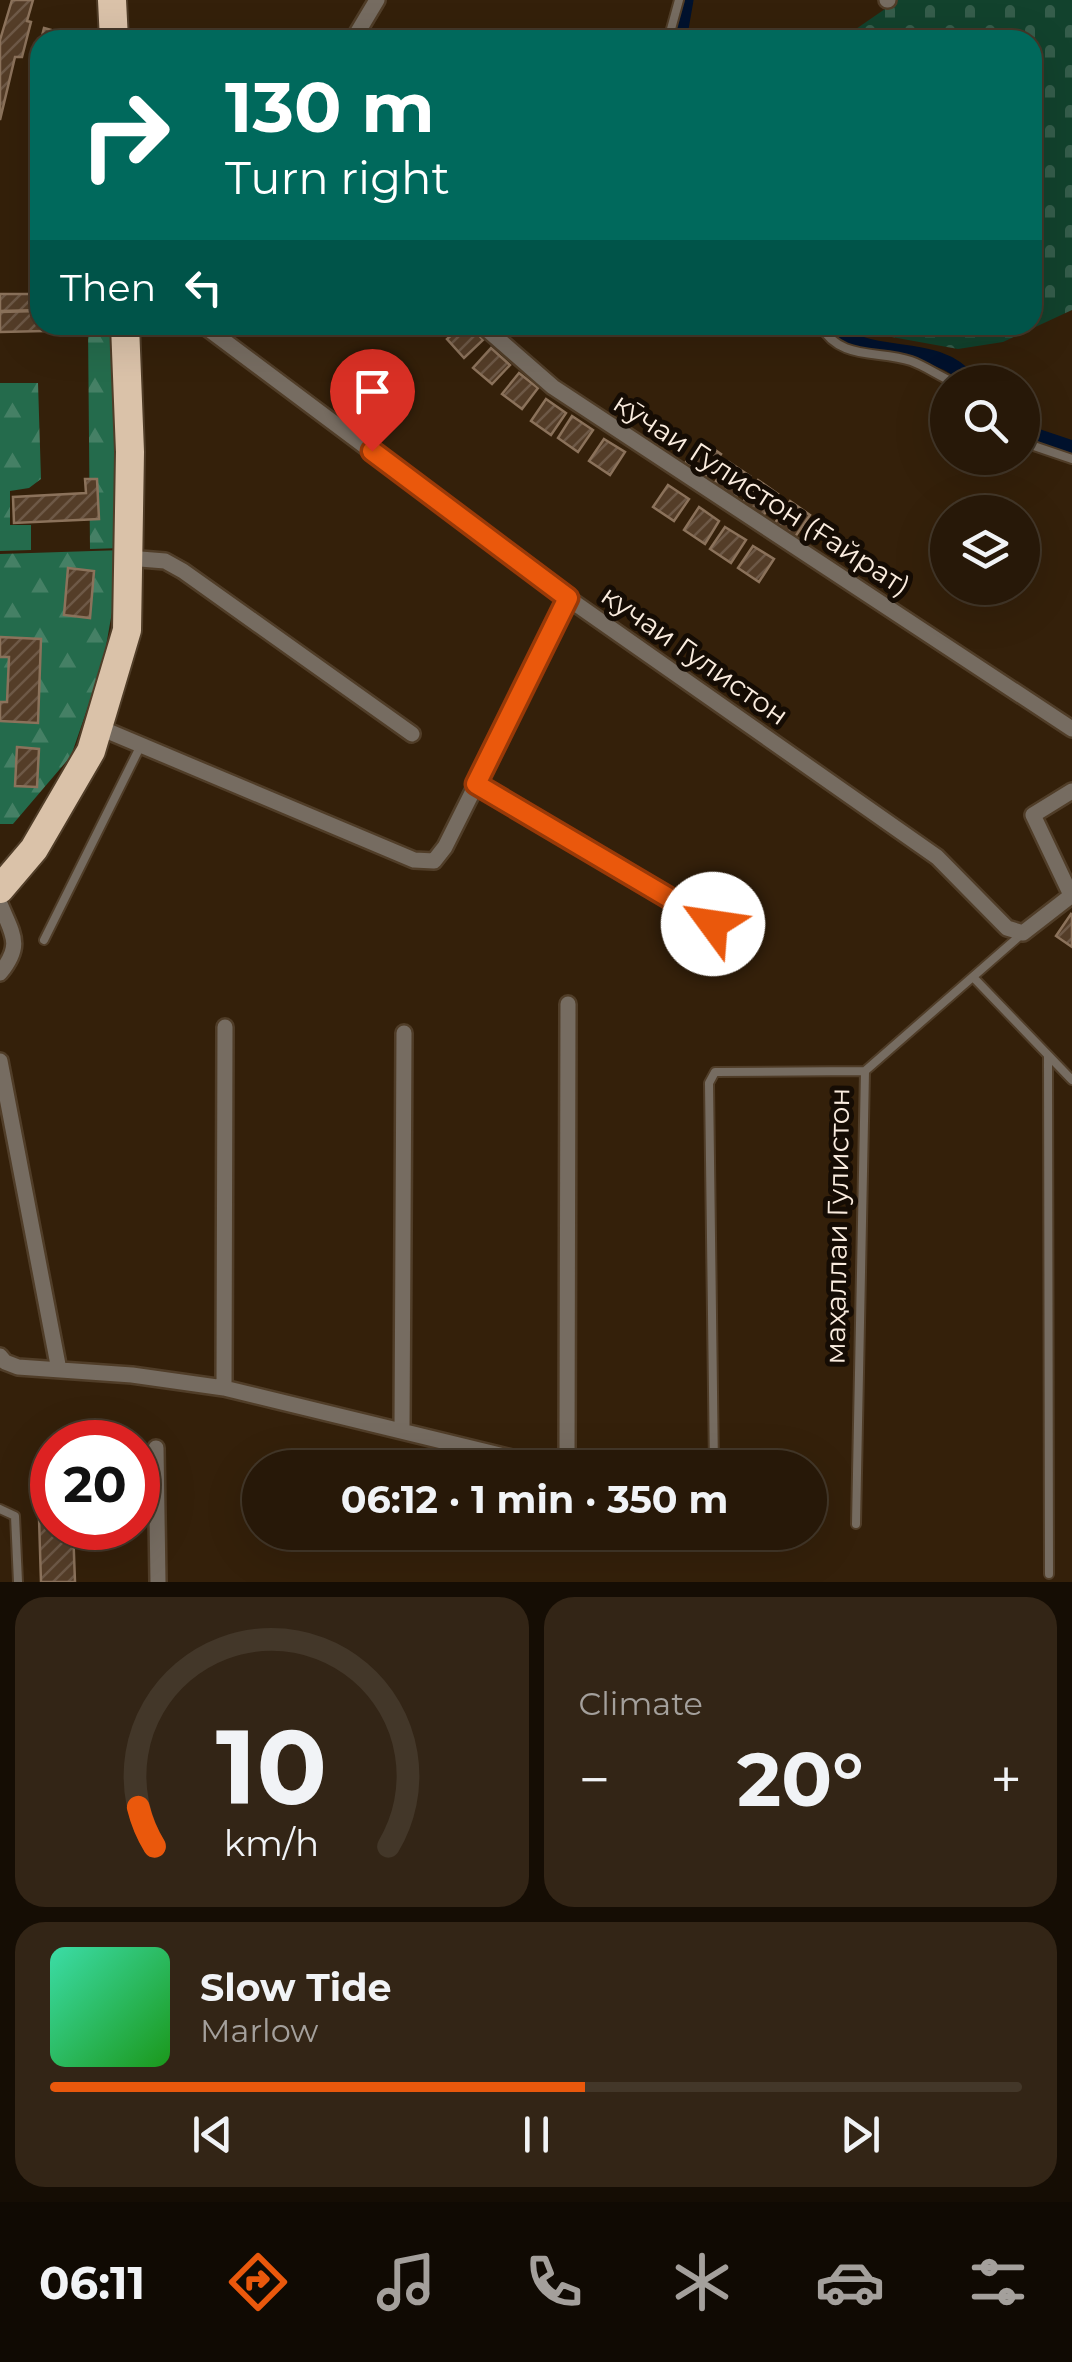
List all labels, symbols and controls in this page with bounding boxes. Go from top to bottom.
text: 130 m [225,64,435,150]
icon: right [60,70,190,200]
text: Turn right [225,150,450,205]
icon: left [176,260,231,315]
text: Then [60,264,156,311]
pin [330,349,415,452]
icon: arrive [345,364,400,419]
map controls [930,365,1040,605]
button: search [930,365,1040,475]
street label: кӯчаи Гулистон (Ғайрат) [607,385,917,603]
button: layers [930,495,1040,605]
street label: кучаи Гулистон [595,578,795,732]
position arrow [661,872,765,976]
street label: маҳаллаи Гулистон [818,1087,856,1365]
speed limit sign: 20 [30,1420,160,1550]
text: 06:12 · 1 min · 350 m [341,1476,728,1523]
text: Climate [579,1684,703,1723]
text: 10 [216,1703,327,1830]
text: 20° [737,1733,864,1825]
text: − [579,1746,610,1813]
text: + [990,1746,1022,1813]
text: km/h [224,1821,319,1865]
text: Slow Tide [200,1964,392,2011]
text: Marlow [200,2011,318,2050]
icon: previous [185,2107,240,2162]
icon: pause [509,2107,564,2162]
icon: next [833,2107,888,2162]
icon: directions [223,2247,293,2317]
icon: music [371,2247,441,2317]
icon: phone [519,2247,589,2317]
icon: climate [667,2247,737,2317]
icon: car [815,2247,885,2317]
icon: filters [963,2247,1033,2317]
text: 06:11 [39,2255,145,2310]

